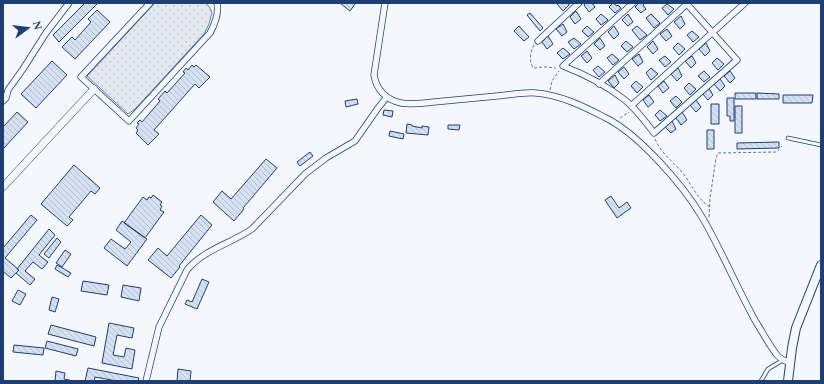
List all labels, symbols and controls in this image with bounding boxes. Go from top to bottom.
north arrow [8,8,48,48]
text: N [28,19,47,32]

